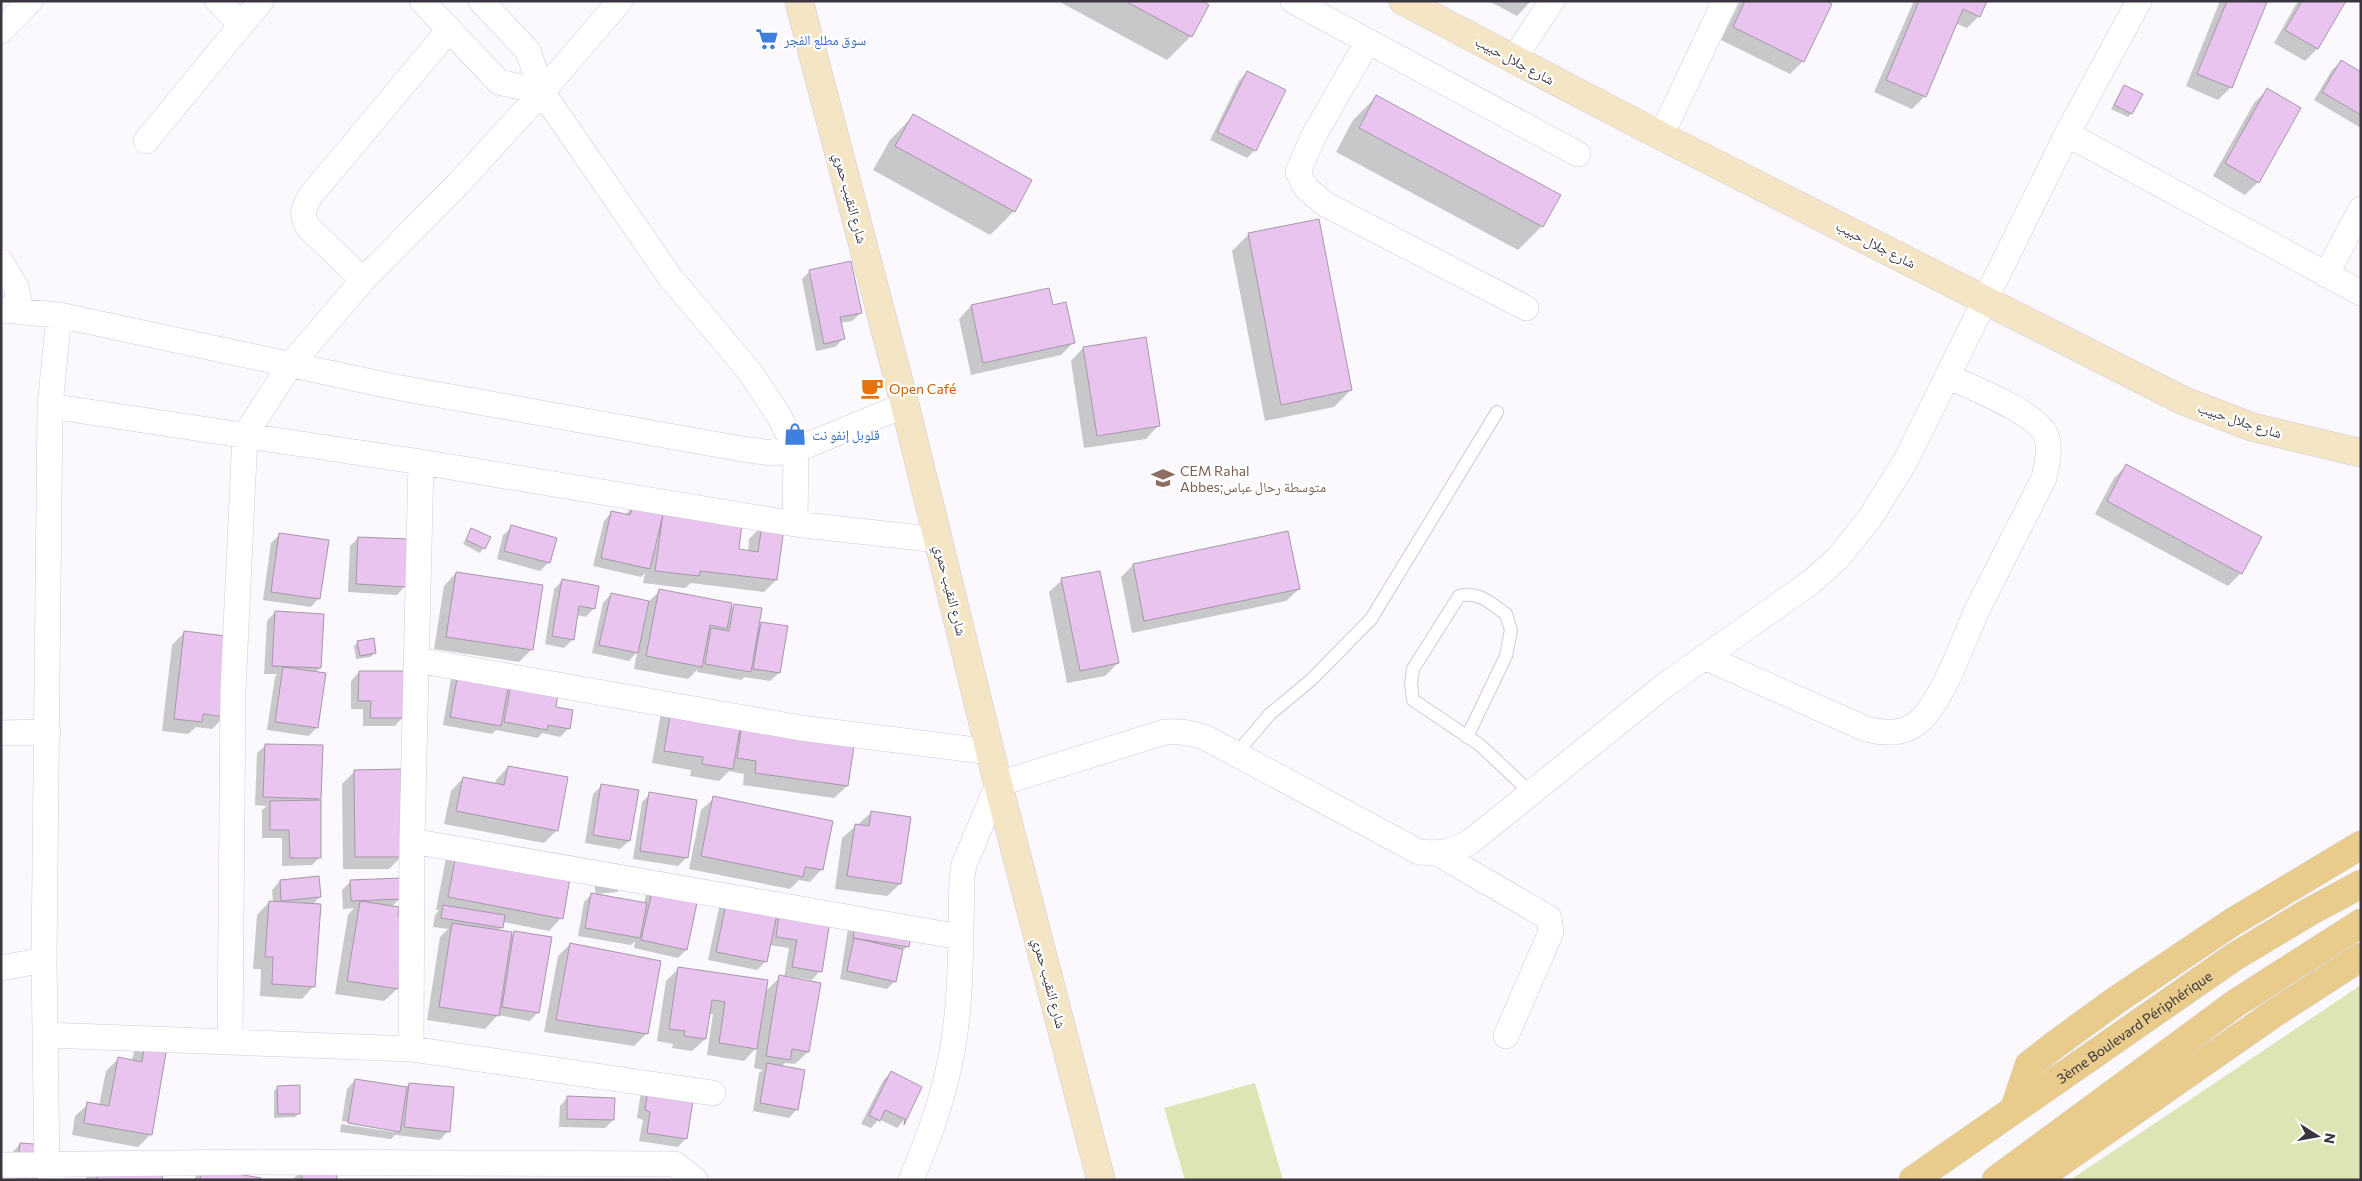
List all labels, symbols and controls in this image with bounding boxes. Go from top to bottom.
supermarket icon: سوق مطلع الفجر [754,26,780,52]
place label: سوق مطلع الفجر [783,31,866,50]
street label: شارع جلال حبيب [1472,32,1558,90]
street label: شارع النقيب حمري [827,151,871,246]
street label: شارع جلال حبيب [1832,217,1919,273]
cafe icon: Open Café [859,375,885,401]
place label: Open Café [889,380,956,397]
street label: شارع جلال حبيب [2195,398,2284,443]
shop icon: قلوبل إنفو نت [782,421,808,447]
place label: قلوبل إنفو نت [812,426,880,444]
place label: CEM Rahal Abbes;متوسطة رحال عباس [1180,462,1326,496]
school or university icon: CEM Rahal Abbes;متوسطة رحال عباس [1150,465,1176,491]
street label: شارع النقيب حمري [928,543,971,638]
street label: شارع النقيب حمري [1026,936,1070,1031]
street label: 3ème Boulevard Périphérique [2053,967,2215,1086]
north arrow [2292,1111,2342,1161]
text: N [2321,1132,2340,1145]

